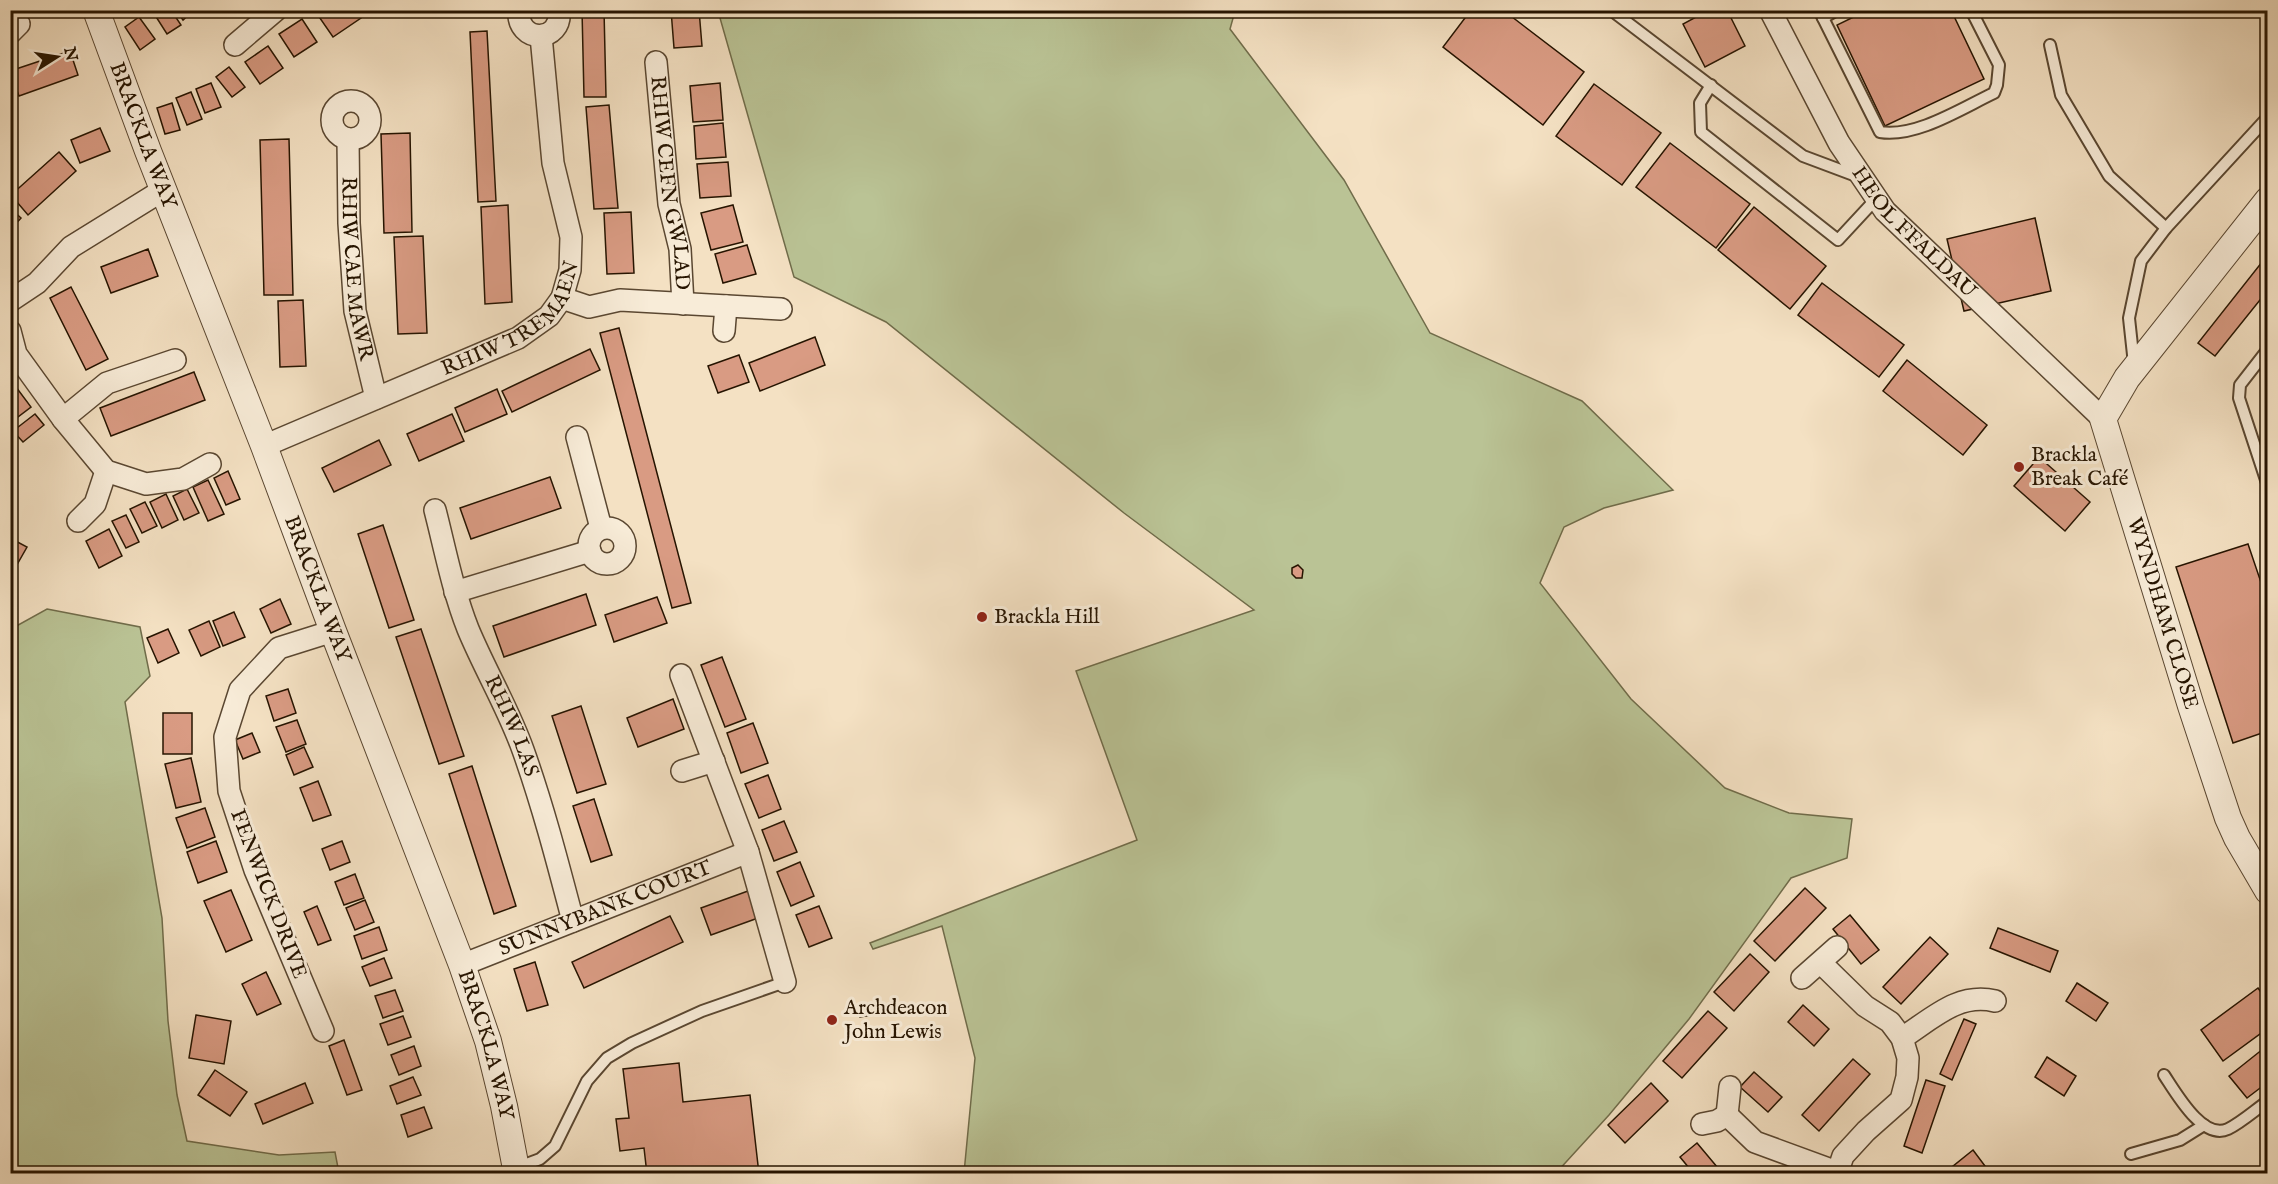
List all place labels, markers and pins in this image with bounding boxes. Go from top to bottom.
place label: Brackla Break Café [2031,442,2129,493]
marker: Brackla Break Café [2012,460,2026,474]
place label: Brackla Hill [994,604,1100,631]
marker: Brackla Hill [975,610,989,624]
place label: Archdeacon John Lewis [842,995,947,1046]
marker: Archdeacon John Lewis [825,1013,839,1027]

